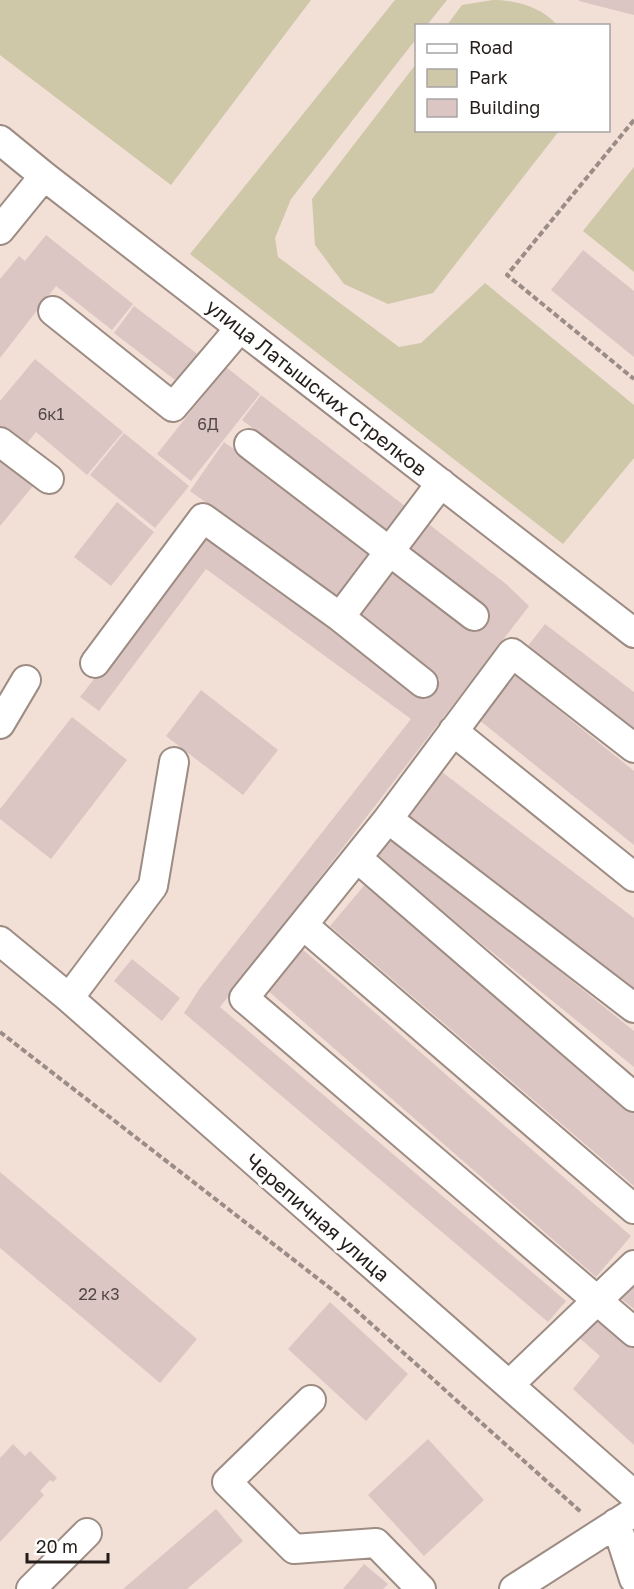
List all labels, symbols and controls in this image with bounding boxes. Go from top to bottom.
legend [415,24,610,132]
text: Road [469,36,513,58]
text: Park [469,66,508,88]
text: Building [469,96,540,118]
street label: улица Латышских Стрелков [202,293,432,481]
house number: 6к1 [38,404,65,424]
house number: 6Д [197,414,219,434]
street label: Черепичная улица [241,1148,395,1286]
house number: 22 к3 [78,1284,120,1304]
scale bar [27,1526,108,1564]
text: 20 m [36,1535,78,1557]

